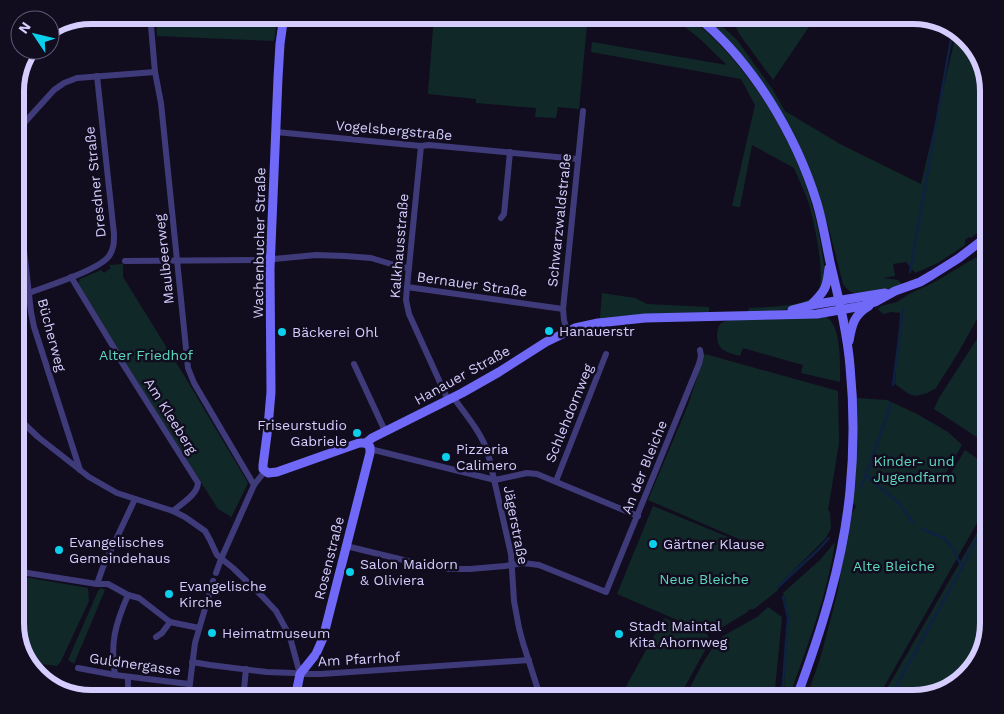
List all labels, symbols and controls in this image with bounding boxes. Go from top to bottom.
north arrow [10,10,60,60]
text: N [15,19,34,36]
street label: Vogelsbergstraße [335,117,453,143]
street label: Dresdner Straße [81,126,109,238]
street label: Schwarzwaldstraße [544,153,574,287]
street label: Wachenbucher Straße [250,167,268,319]
street label: Kalkhausstraße [386,193,412,299]
street label: Maulbeerweg [151,213,177,305]
street label: Bernauer Straße [416,268,528,300]
street label: Bücherweg [35,297,70,374]
place label: Hanauerstr [559,323,635,339]
place label: Bäckerei Ohl [292,324,379,340]
marker: Hanauerstr [543,325,555,337]
marker: Bäckerei Ohl [276,326,288,338]
street label: Hanauer Straße [412,342,512,408]
park label: Alter Friedhof [99,347,194,363]
street label: Schlehdornweg [542,361,596,465]
street label: Am Kleeberg [141,375,201,457]
place label: Friseurstudio Gabriele [257,417,347,449]
street label: An der Bleiche [618,418,670,516]
marker: Friseurstudio Gabriele [351,427,363,439]
place label: Pizzeria Calimero [456,441,517,473]
marker: Pizzeria Calimero [440,451,452,463]
park label: Kinder- und Jugendfarm [873,453,955,485]
street label: Jägerstraße [501,484,531,566]
street label: Rosenstraße [311,515,347,601]
place label: Evangelisches Gemeindehaus [69,534,171,566]
place label: Gärtner Klause [663,536,765,552]
marker: Gärtner Klause [647,538,659,550]
marker: Evangelisches Gemeindehaus [53,544,65,556]
place label: Salon Maidorn & Oliviera [360,556,458,588]
park label: Alte Bleiche [853,558,935,574]
marker: Salon Maidorn & Oliviera [344,566,356,578]
park label: Neue Bleiche [659,571,749,587]
place label: Evangelische Kirche [179,578,267,610]
marker: Evangelische Kirche [163,588,175,600]
place label: Stadt Maintal Kita Ahornweg [629,618,728,650]
place label: Heimatmuseum [222,625,330,641]
marker: Heimatmuseum [206,627,218,639]
marker: Stadt Maintal Kita Ahornweg [613,628,625,640]
street label: Am Pfarrhof [317,649,401,669]
street label: Guldnergasse [88,650,182,678]

